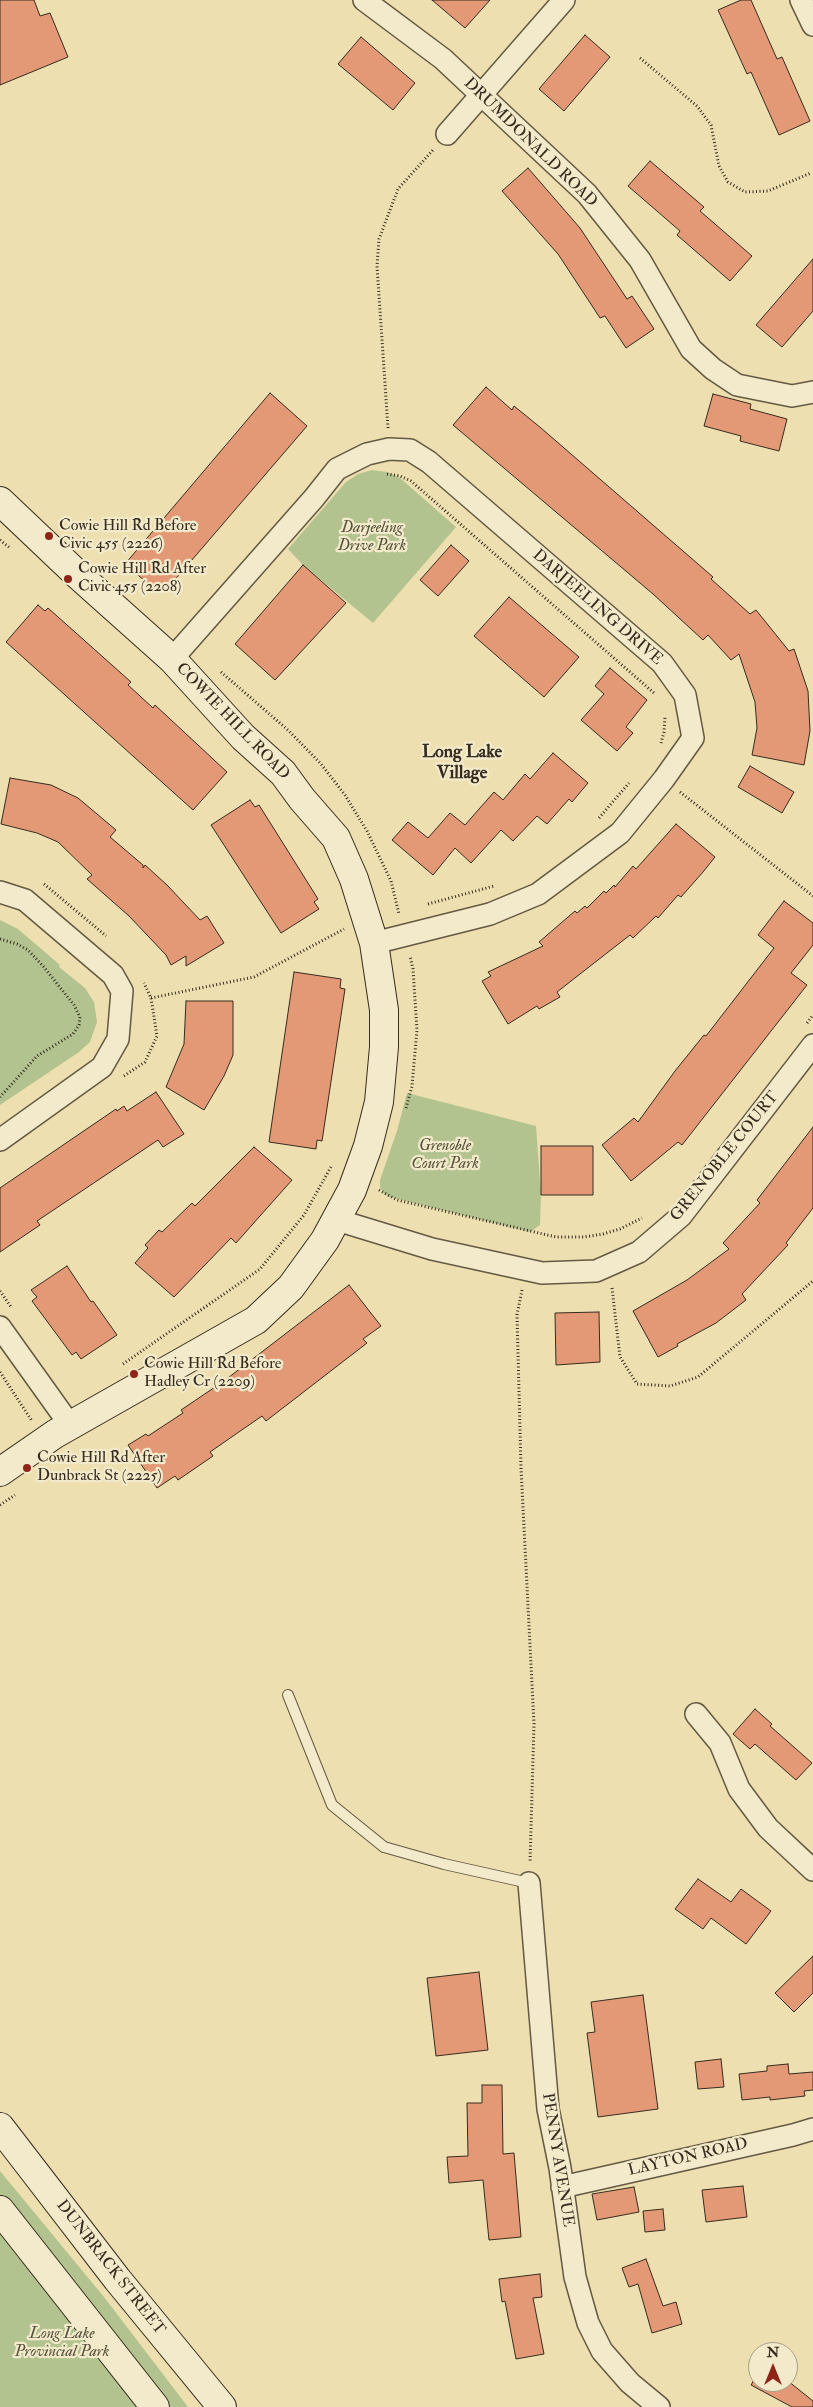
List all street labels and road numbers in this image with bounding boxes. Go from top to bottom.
street label: DRUMDONALD ROAD [459,74,601,212]
street label: DARJEELING DRIVE [528,546,666,670]
street label: COWIE HILL ROAD [171,660,293,784]
street label: GRENOBLE COURT [667,1088,783,1226]
street label: PENNY AVENUE [537,2092,577,2228]
street label: LAYTON ROAD [626,2135,750,2181]
street label: DUNBRACK STREET [51,2197,169,2339]

